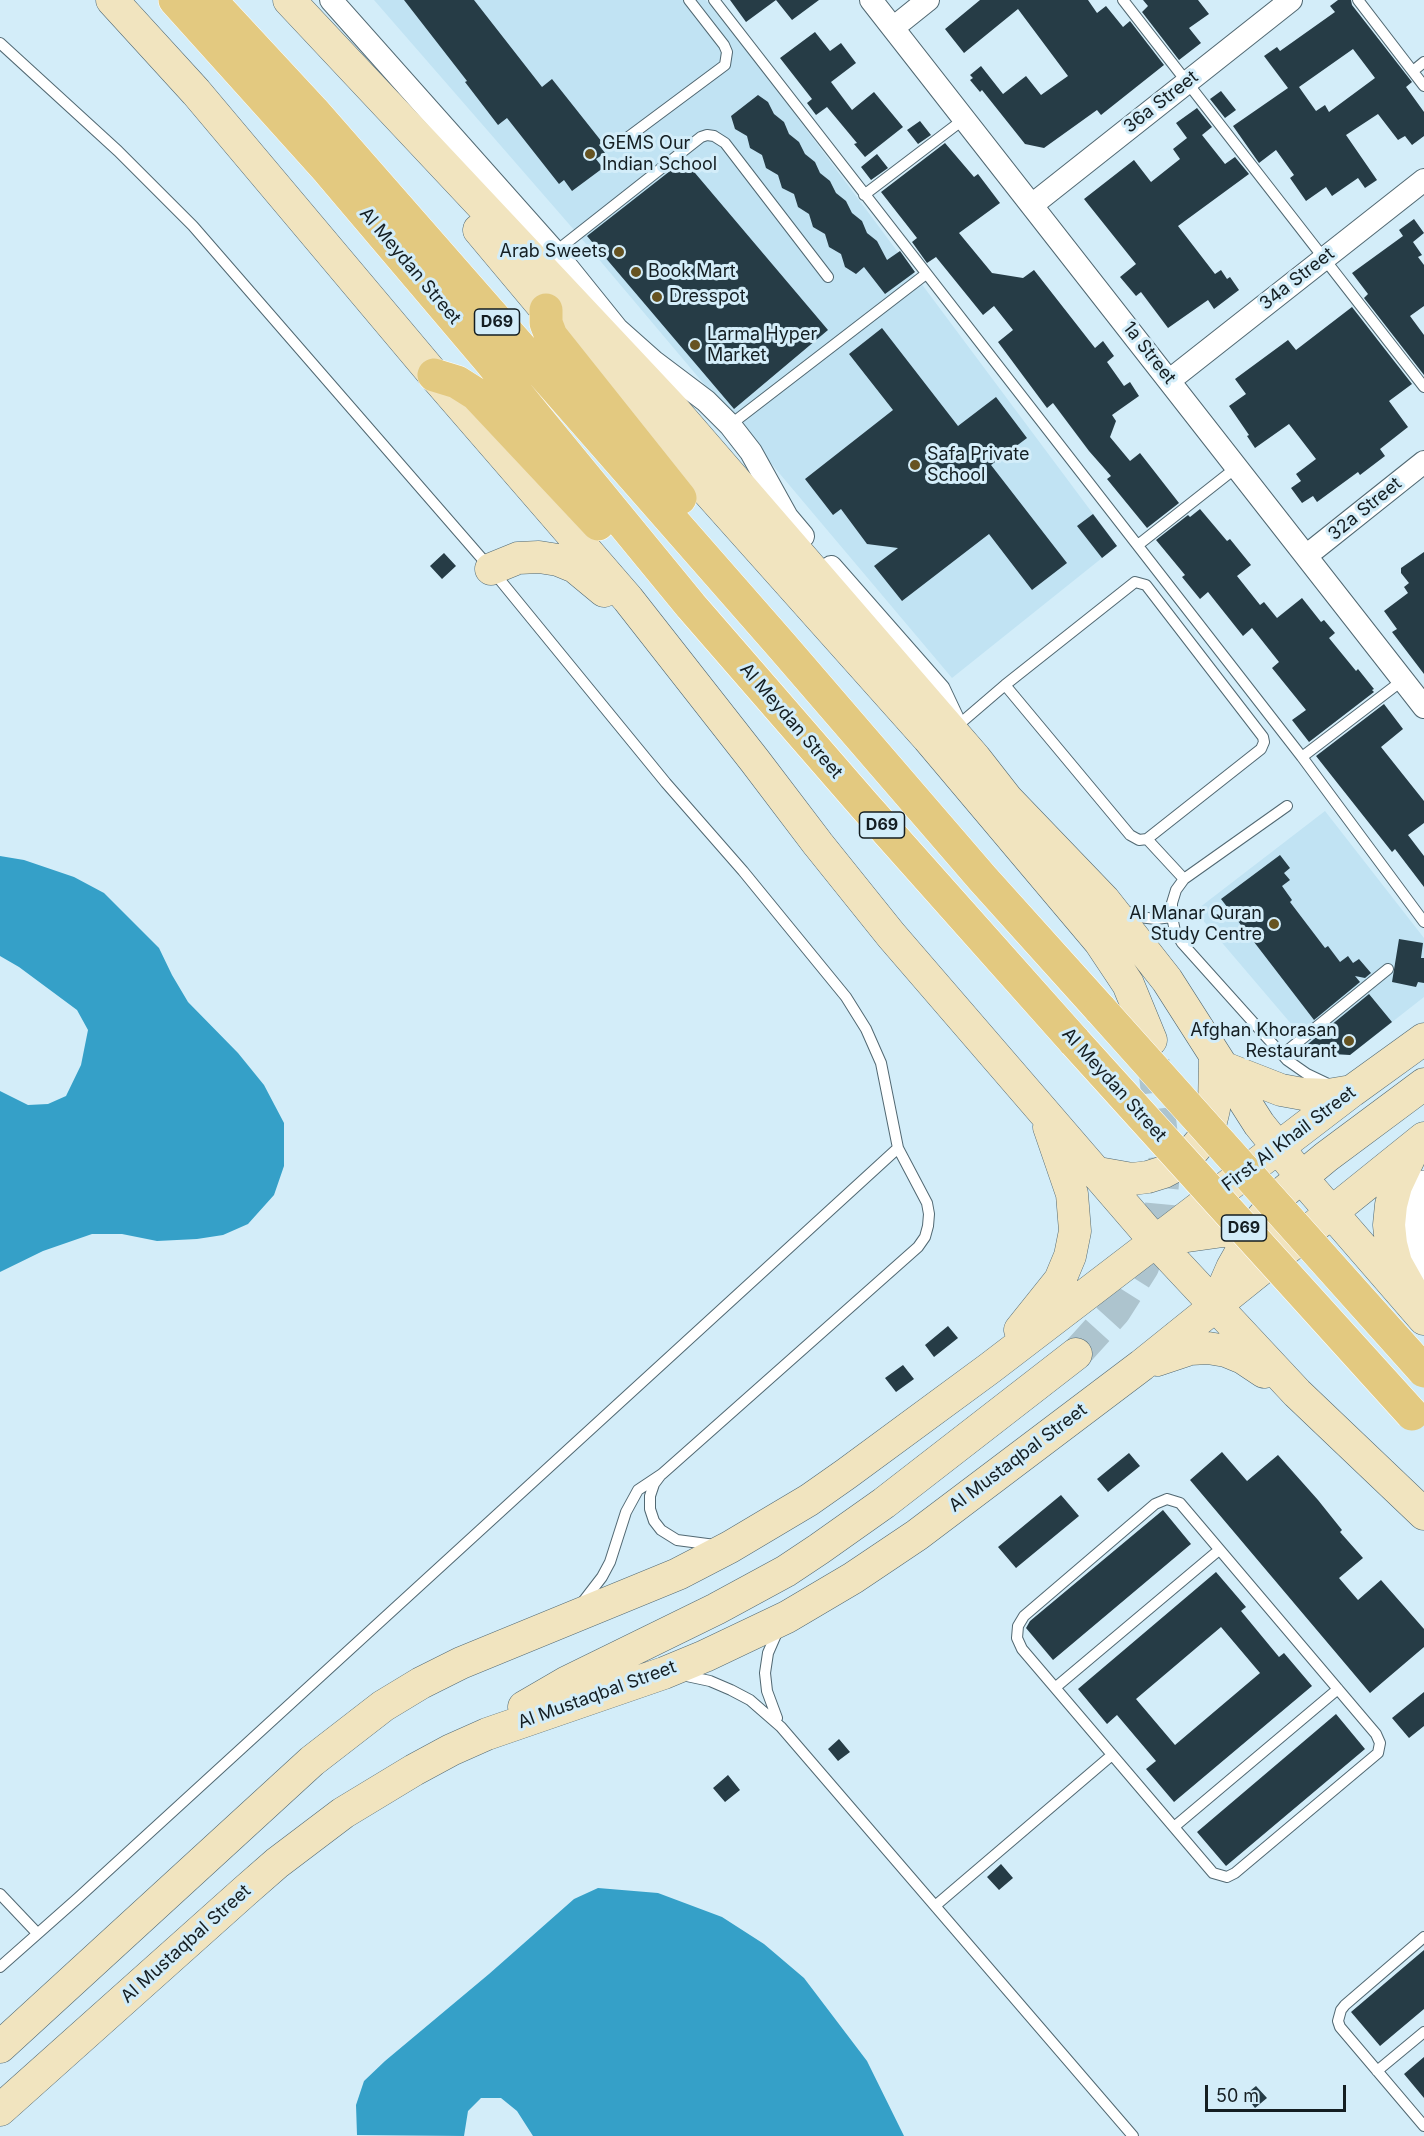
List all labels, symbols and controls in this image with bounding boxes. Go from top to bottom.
street label: 36a Street [1120,66,1202,138]
place label: GEMS Our Indian School [602,133,717,176]
marker: GEMS Our Indian School [583,147,597,161]
street label: Al Meydan Street [355,203,465,329]
place label: Arab Sweets [499,241,607,263]
street label: 34a Street [1255,243,1339,315]
marker: Arab Sweets [612,245,626,259]
place label: Book Mart [648,261,736,283]
marker: Book Mart [629,265,643,279]
place label: Dresspot [669,286,746,308]
marker: Dresspot [650,290,664,304]
road number: D69 [474,309,520,335]
street label: 1a Street [1118,317,1180,389]
place label: Larma Hyper Market [707,324,817,366]
marker: Larma Hyper Market [688,338,702,352]
place label: Safa Private School [927,444,1029,486]
marker: Safa Private School [908,458,922,472]
street label: 32a Street [1324,473,1406,545]
street label: Al Meydan Street [735,659,847,783]
road number: D69 [860,812,904,838]
place label: Al Manar Quran Study Centre [1129,903,1262,946]
marker: Al Manar Quran Study Centre [1267,917,1281,931]
place label: Afghan Khorasan Restaurant [1190,1020,1337,1062]
street label: Al Meydan Street [1057,1024,1171,1146]
marker: Afghan Khorasan Restaurant [1342,1034,1356,1048]
street label: First Al Khail Street [1218,1082,1360,1196]
road number: D69 [1222,1215,1266,1241]
street label: Al Mustaqbal Street [945,1399,1091,1517]
street label: Al Mustaqbal Street [515,1656,679,1734]
street label: Al Mustaqbal Street [117,1880,255,2008]
scale bar [1208,2073,1349,2111]
text: 50 m [1216,2085,1259,2106]

